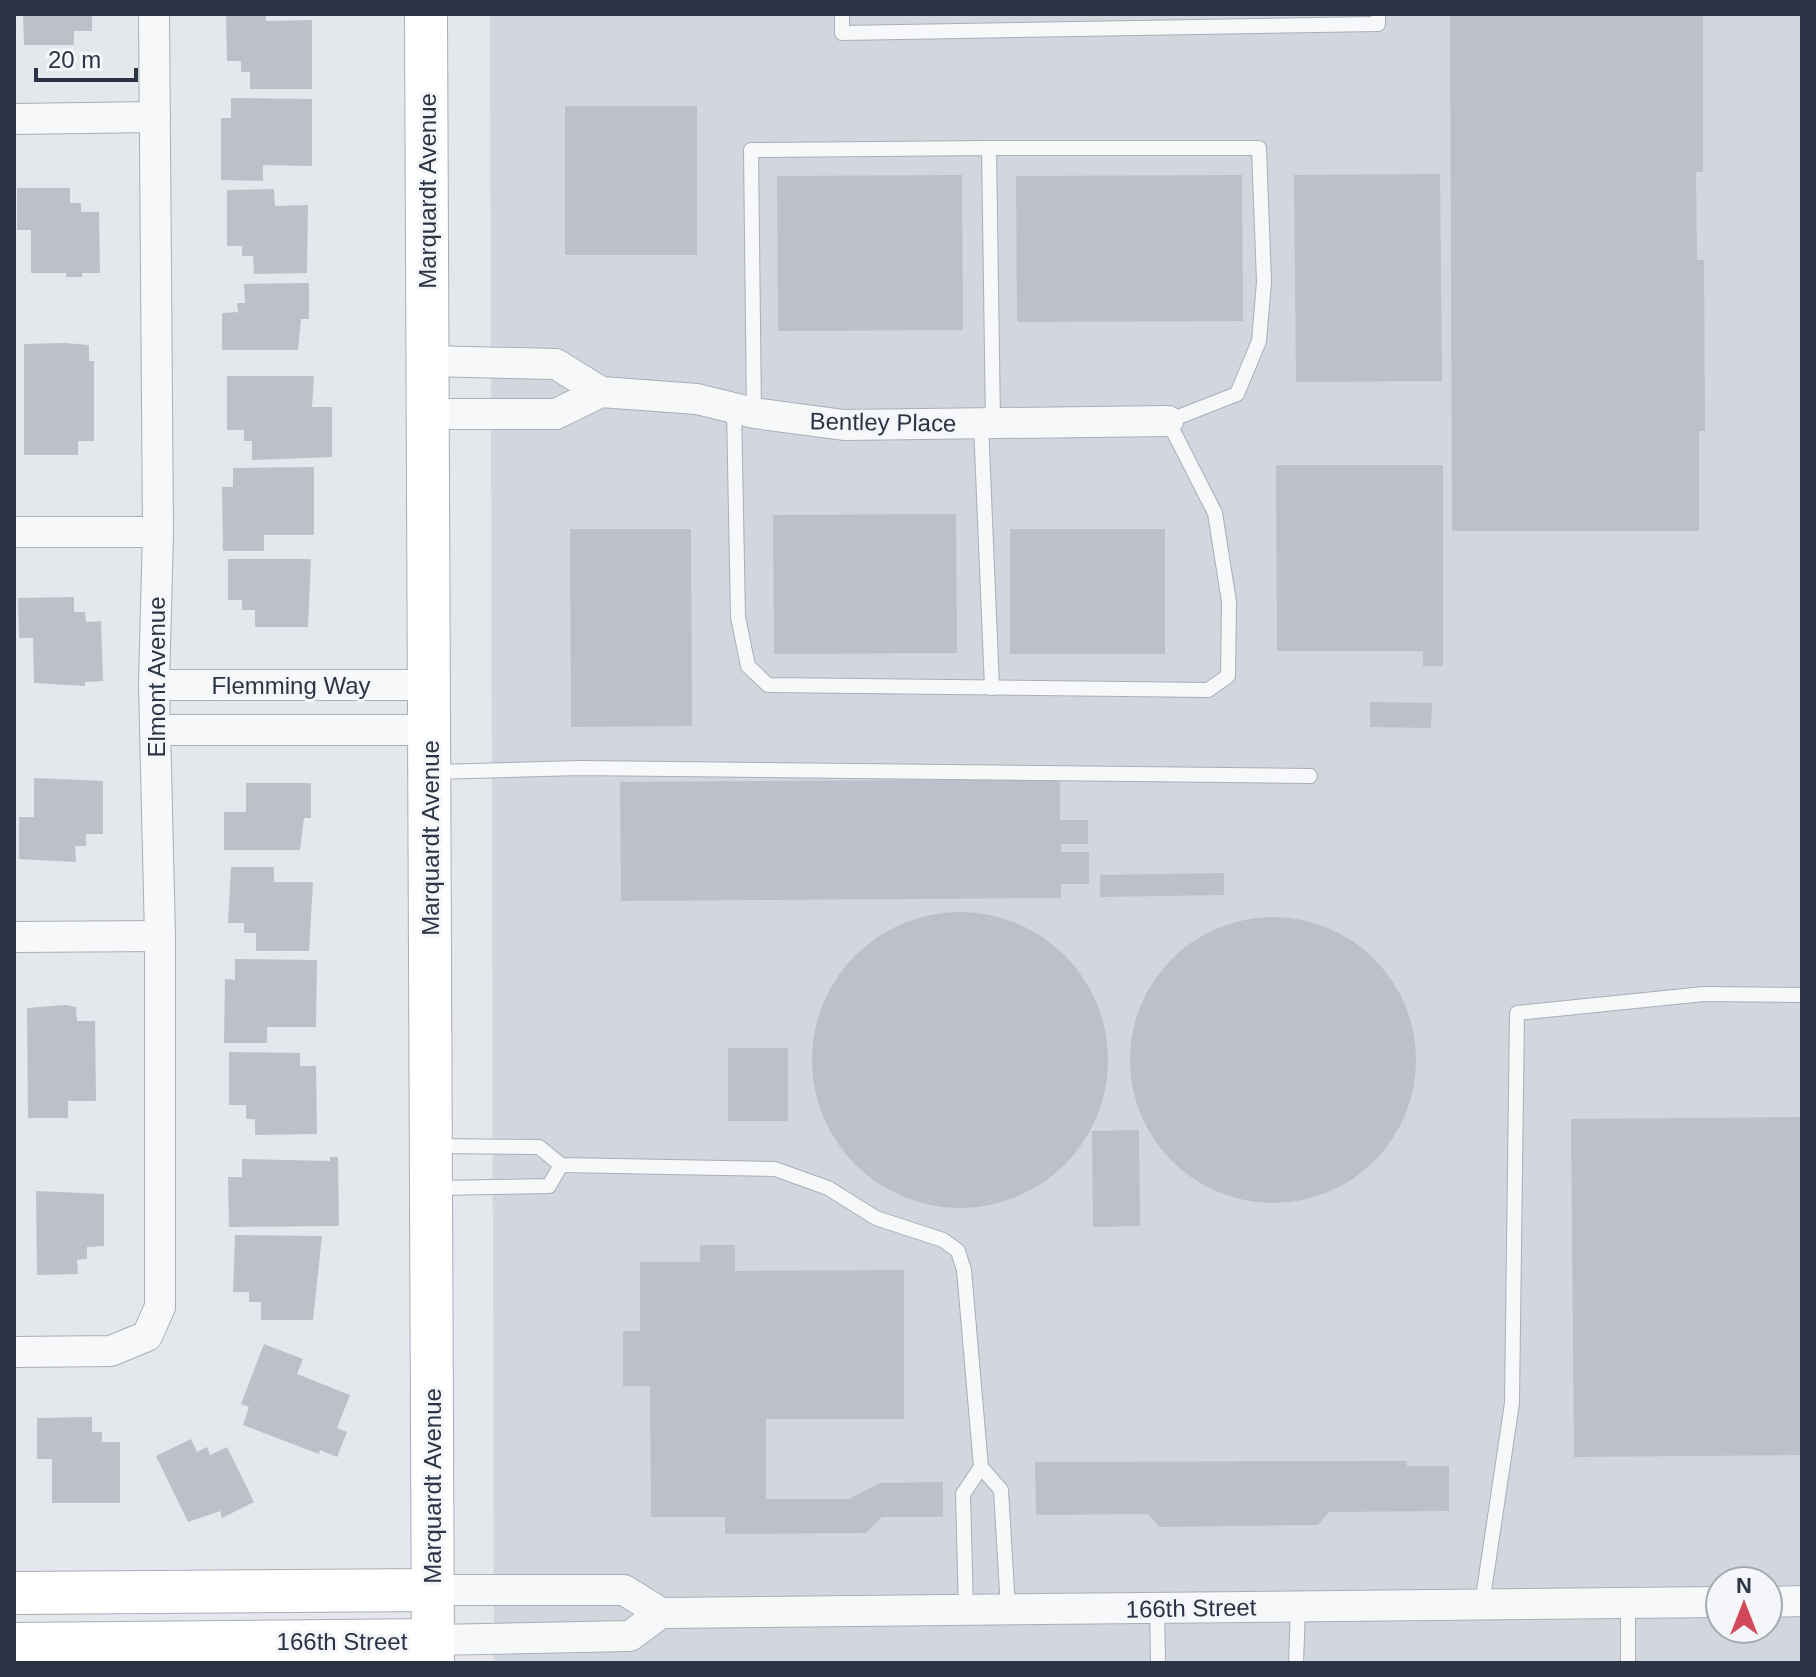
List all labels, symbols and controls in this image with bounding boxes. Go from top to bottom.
scale bar [36,32,136,82]
text: 20 m [48,46,101,73]
street label: Marquardt Avenue [414,93,441,289]
street label: Bentley Place [809,407,957,437]
street label: Elmont Avenue [143,596,170,758]
street label: Flemming Way [211,672,371,699]
street label: Marquardt Avenue [417,740,444,936]
street label: Marquardt Avenue [419,1388,446,1584]
north arrow [1704,1565,1784,1645]
text: N [1736,1573,1752,1598]
street label: 166th Street [1125,1593,1257,1623]
street label: 166th Street [277,1628,408,1655]

